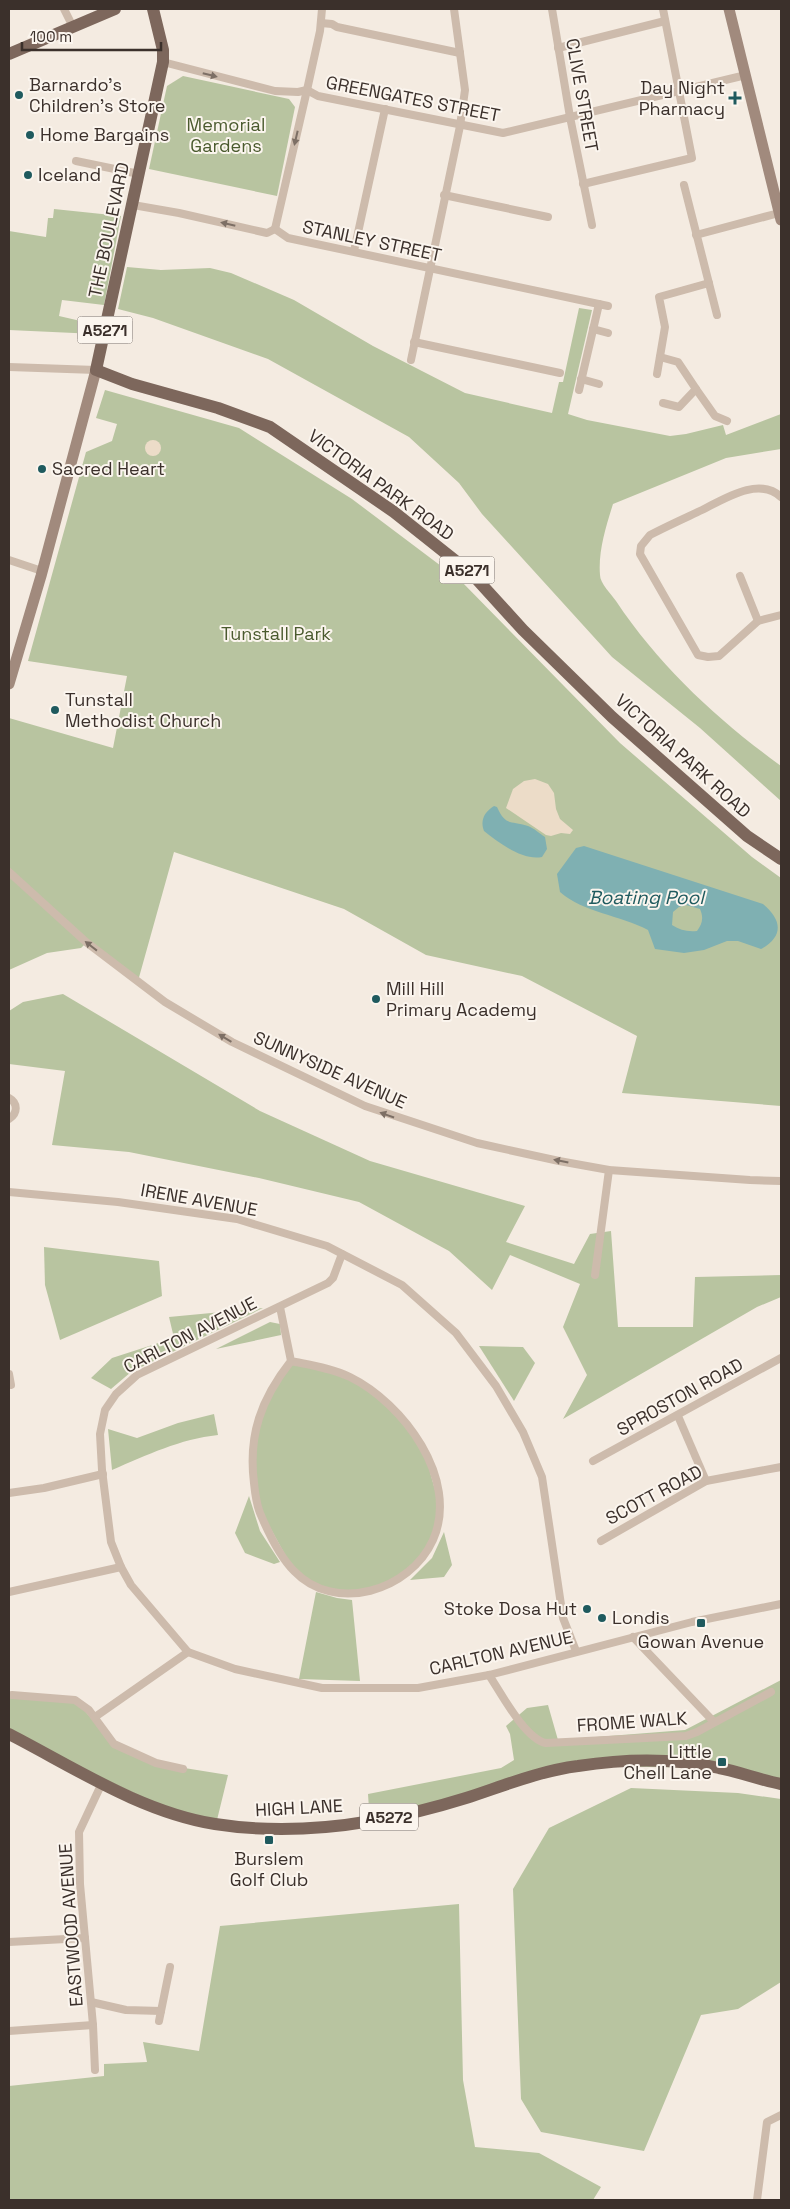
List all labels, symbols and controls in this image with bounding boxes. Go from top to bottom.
scale bar [22,20,161,52]
text: 100 m [30,27,72,46]
street label: CLIVE STREET [561,36,604,154]
street label: GREENGATES STREET [324,70,503,127]
one-way arrow [202,71,217,79]
place label: Barnardo's Children's Store [29,73,165,117]
place label: Day Night Pharmacy [639,76,725,120]
marker: Barnardo's Children's Store [13,89,25,101]
marker: Day Night Pharmacy [729,92,741,104]
park label: Memorial Gardens [187,113,265,157]
place label: Home Bargains [40,123,169,146]
marker: Home Bargains [24,129,36,141]
one-way arrow [292,130,300,146]
street label: THE BOULEVARD [83,160,134,300]
place label: Iceland [38,163,101,186]
marker: Iceland [22,169,34,181]
street label: STANLEY STREET [300,215,444,267]
one-way arrow [220,220,235,228]
road number: A5271 [78,316,132,344]
street label: VICTORIA PARK ROAD [304,424,459,545]
place label: Sacred Heart [52,457,165,480]
marker: Sacred Heart [36,463,48,475]
road number: A5271 [440,556,494,584]
park label: Tunstall Park [221,622,331,645]
place label: Tunstall Methodist Church [65,688,221,732]
street label: VICTORIA PARK ROAD [611,689,756,823]
marker: Tunstall Methodist Church [49,704,61,716]
water label: Boating Pool [588,885,706,910]
one-way arrow [85,940,98,951]
place label: Mill Hill Primary Academy [386,977,537,1021]
marker: Mill Hill Primary Academy [370,993,382,1005]
street label: SUNNYSIDE AVENUE [250,1025,410,1114]
one-way arrow [218,1033,231,1042]
one-way arrow [380,1110,395,1118]
one-way arrow [552,1157,568,1165]
street label: IRENE AVENUE [139,1178,259,1221]
street label: CARLTON AVENUE [119,1291,260,1378]
street label: SPROSTON ROAD [613,1352,747,1441]
street label: SCOTT ROAD [602,1460,706,1530]
place label: Stoke Dosa Hut [444,1597,577,1620]
marker: Stoke Dosa Hut [581,1603,593,1615]
place label: Londis [612,1606,669,1629]
marker: Londis [596,1612,608,1624]
marker: Gowan Avenue [695,1617,707,1629]
street label: CARLTON AVENUE [427,1625,575,1680]
place label: Gowan Avenue [638,1630,764,1653]
street label: FROME WALK [576,1706,688,1737]
place label: Little Chell Lane [623,1740,712,1784]
marker: Little Chell Lane [716,1756,728,1768]
street label: HIGH LANE [255,1794,343,1821]
road number: A5272 [360,1804,418,1830]
marker: Burslem Golf Club [263,1834,275,1846]
street label: EASTWOOD AVENUE [53,1843,88,2008]
place label: Burslem Golf Club [230,1847,308,1891]

